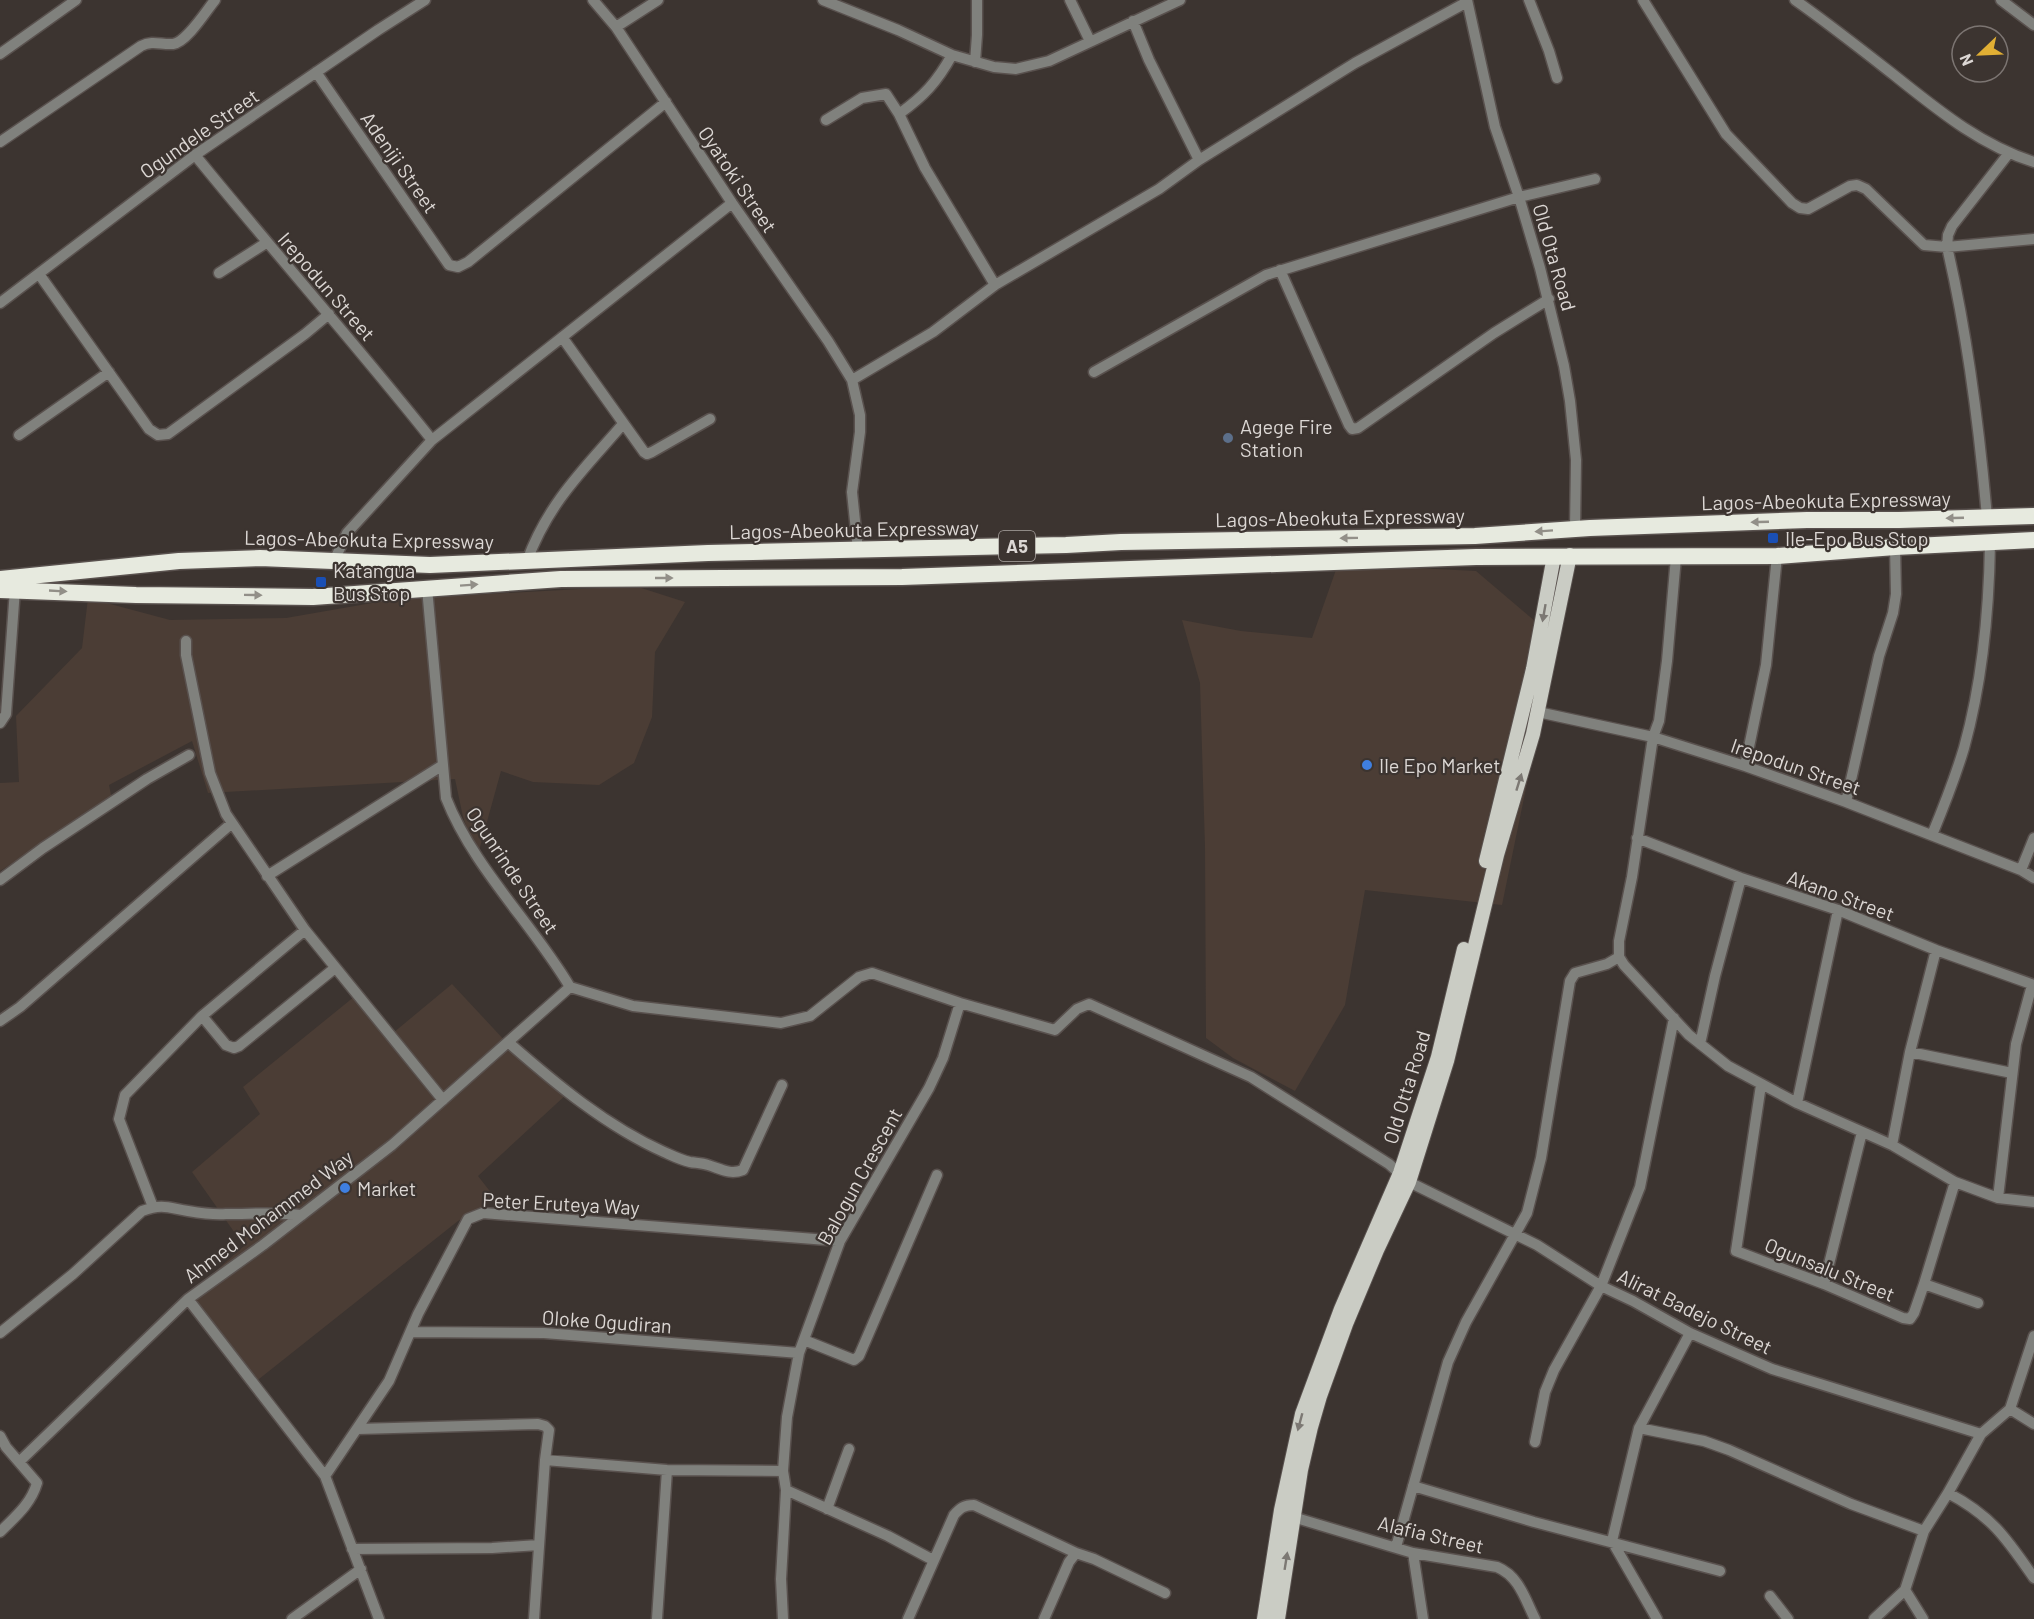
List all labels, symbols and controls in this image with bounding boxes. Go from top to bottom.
north arrow [1950,24,2010,84]
text: N [1955,51,1977,69]
street label: Ogundele Street [135,83,263,183]
street label: Adeniji Street [356,107,444,217]
street label: Oyatoki Street [694,121,782,237]
street label: Old Ota Road [1528,201,1582,313]
street label: Irepodun Street [273,227,381,345]
place label: Agege Fire Station [1240,414,1333,461]
marker: Agege Fire Station [1221,431,1235,445]
street label: Lagos-Abeokuta Expressway [1701,486,1951,514]
street label: Lagos-Abeokuta Expressway [1215,503,1465,531]
one-way arrow [1945,514,1964,523]
street label: Lagos-Abeokuta Expressway [729,515,979,543]
one-way arrow [1750,517,1769,526]
street label: Lagos-Abeokuta Expressway [244,525,494,553]
place label: Ile-Epo Bus Stop [1785,526,1928,550]
one-way arrow [1534,527,1553,536]
road number: A5 [999,531,1035,561]
marker: Ile-Epo Bus Stop [1766,531,1780,545]
one-way arrow [1339,533,1358,542]
place label: Katangua Bus Stop [333,558,415,605]
one-way arrow [654,573,673,583]
marker: Katangua Bus Stop [314,575,328,589]
one-way arrow [459,580,478,590]
one-way arrow [49,587,68,596]
one-way arrow [244,590,263,600]
one-way arrow [1539,604,1548,623]
street label: Irepodun Street [1728,733,1864,799]
place label: Ile Epo Market [1379,753,1501,777]
marker: Ile Epo Market [1360,758,1374,772]
one-way arrow [1515,773,1524,791]
street label: Ogunrinde Street [462,802,564,938]
street label: Akano Street [1784,865,1898,925]
street label: Old Otta Road [1377,1027,1435,1147]
street label: Balogun Crescent [811,1103,907,1249]
street label: Ahmed Mohammed Way [179,1145,357,1287]
place label: Market [357,1176,416,1200]
marker: Market [338,1181,352,1195]
street label: Peter Eruteya Way [482,1187,640,1219]
street label: Ogunsalu Street [1761,1232,1899,1306]
street label: Alirat Badejo Street [1614,1263,1776,1359]
street label: Oloke Ogudiran [541,1304,673,1338]
one-way arrow [1294,1413,1304,1431]
street label: Alafia Street [1376,1510,1486,1558]
one-way arrow [1282,1551,1291,1570]

